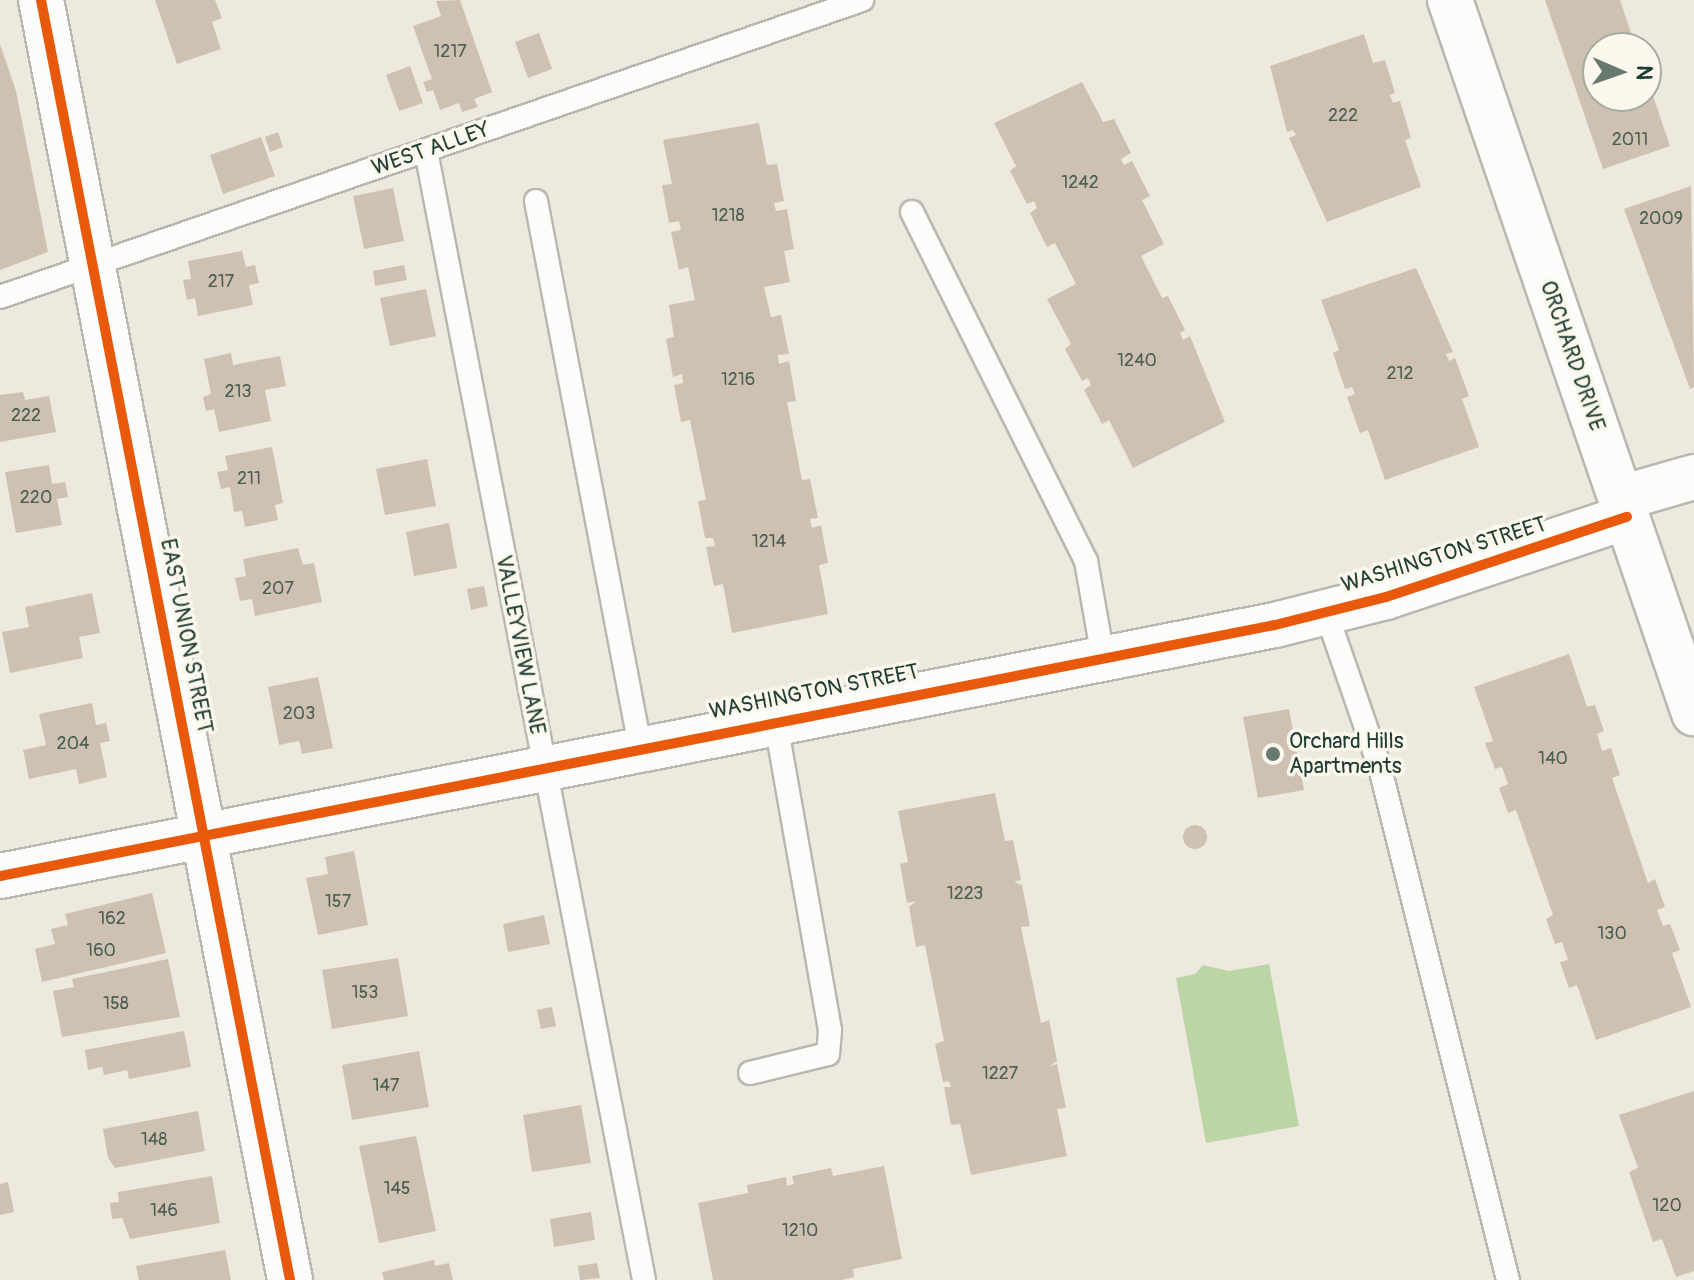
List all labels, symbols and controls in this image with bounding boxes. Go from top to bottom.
north arrow [1582,32,1662,112]
house number: 1217 [433,41,467,63]
text: N [1630,65,1658,81]
house number: 222 [1328,105,1358,127]
street label: WEST ALLEY [368,116,494,182]
house number: 2011 [1612,129,1648,151]
house number: 1242 [1061,172,1099,194]
house number: 1218 [711,205,745,227]
house number: 2009 [1639,208,1683,230]
house number: 217 [208,271,234,293]
street label: ORCHARD DRIVE [1534,277,1610,435]
house number: 1240 [1117,350,1157,372]
house number: 212 [1386,363,1414,385]
house number: 1216 [721,369,755,391]
house number: 213 [224,381,252,403]
house number: 222 [11,405,41,427]
house number: 211 [237,468,261,490]
house number: 220 [20,487,52,509]
street label: WASHINGTON STREET [1338,511,1550,599]
house number: 1214 [752,531,786,553]
street label: EAST UNION STREET [154,536,218,736]
street label: VALLEYVIEW LANE [490,553,550,737]
house number: 207 [262,578,294,600]
street label: WASHINGTON STREET [707,659,921,725]
house number: 203 [283,703,315,725]
place label: Orchard Hills Apartments [1289,728,1404,780]
house number: 204 [57,733,89,755]
marker: Orchard Hills Apartments [1264,745,1282,763]
house number: 140 [1538,748,1568,770]
house number: 1223 [947,883,983,905]
house number: 157 [325,891,351,913]
house number: 162 [98,908,126,930]
house number: 130 [1597,923,1627,945]
house number: 160 [86,940,116,962]
house number: 153 [352,982,378,1004]
house number: 158 [103,993,129,1015]
house number: 1227 [982,1063,1018,1085]
house number: 147 [373,1075,399,1097]
house number: 148 [141,1129,167,1151]
house number: 145 [383,1178,411,1200]
house number: 120 [1652,1195,1682,1217]
house number: 146 [150,1200,178,1222]
house number: 1210 [782,1220,818,1242]

